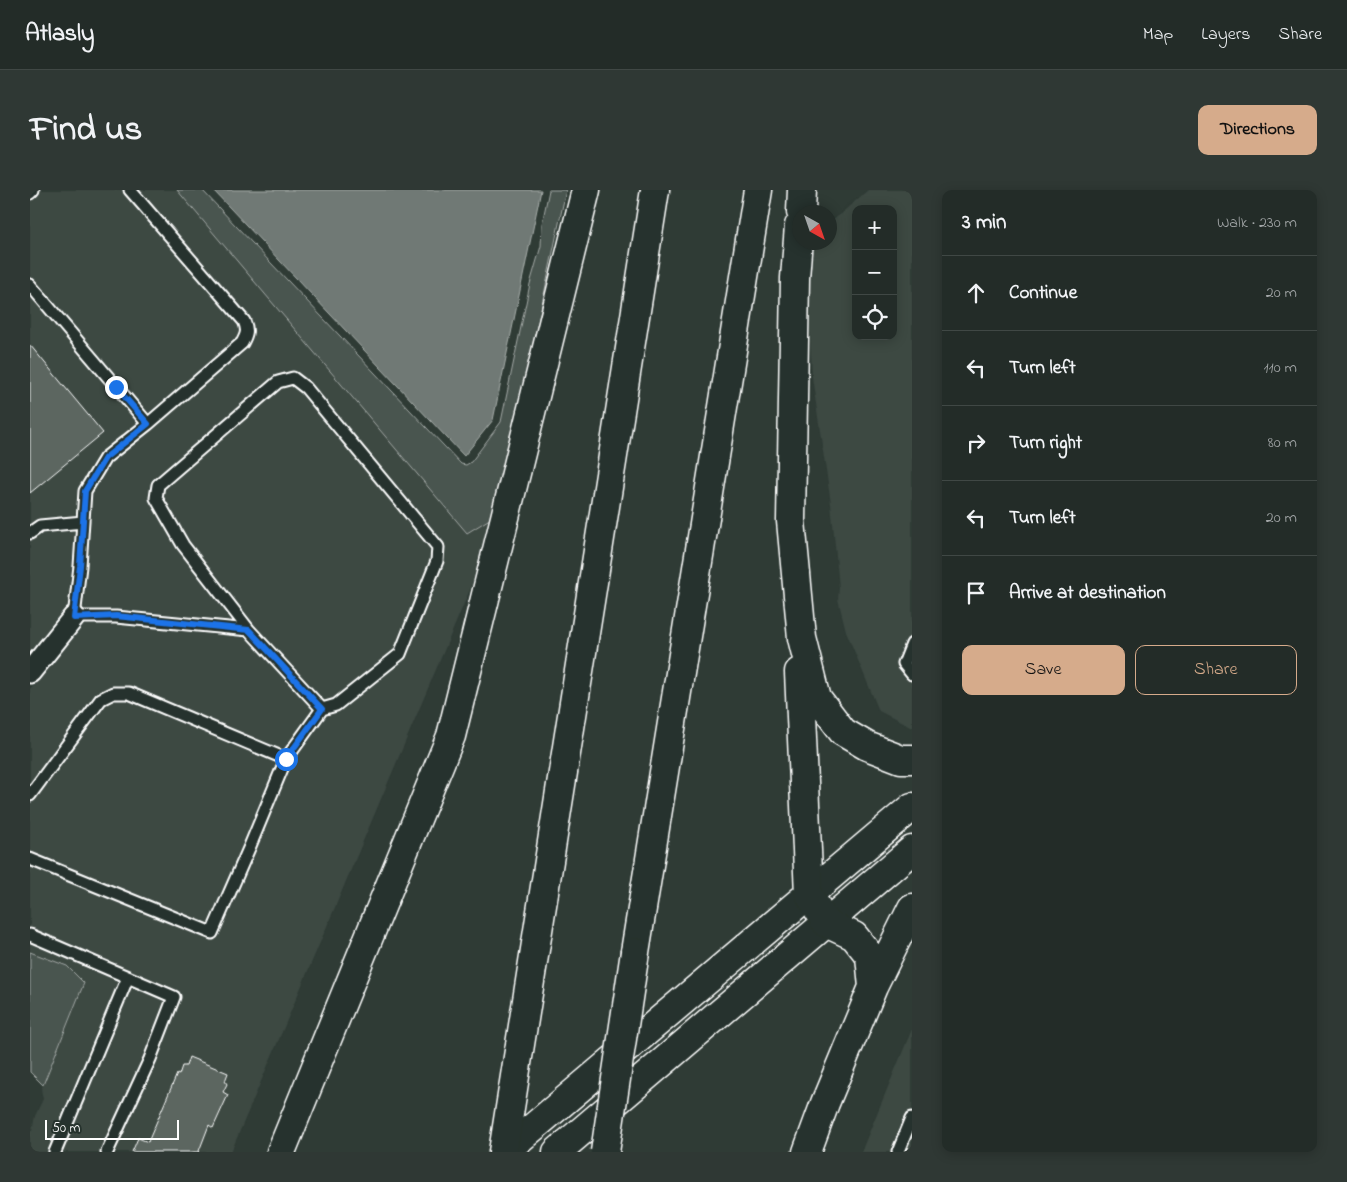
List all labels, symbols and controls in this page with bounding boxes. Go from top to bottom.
text: Atlasly [25,17,94,52]
text: Map [1143,22,1173,48]
text: Layers [1201,22,1251,48]
text: Share [1279,22,1322,48]
text: Find us [30,105,142,156]
button: Directions [1198,105,1317,155]
north arrow [792,205,837,250]
map controls [852,205,897,340]
button: + [852,205,897,250]
text: 3 min [962,208,1006,238]
text: Walk · 230 m [1217,211,1297,235]
button: − [852,250,897,295]
icon: ahead [962,279,990,307]
text: Continue [1009,280,1077,307]
text: 20 m [1266,281,1297,305]
button: locate [852,295,897,340]
icon: left [962,354,990,382]
text: Turn left [1009,355,1076,382]
text: 110 m [1263,356,1297,380]
route end [105,376,128,399]
icon: right [962,429,990,457]
text: Turn right [1009,430,1082,457]
text: 80 m [1268,431,1297,455]
icon: left [962,504,990,532]
text: Turn left [1009,505,1076,532]
text: 20 m [1266,506,1297,530]
icon: arrive [962,579,990,607]
text: Arrive at destination [1009,580,1166,607]
button: Save [962,645,1125,695]
button: Share [1135,645,1297,695]
route start [275,748,298,771]
scale bar [45,1117,179,1140]
text: 50 m [52,1118,80,1139]

